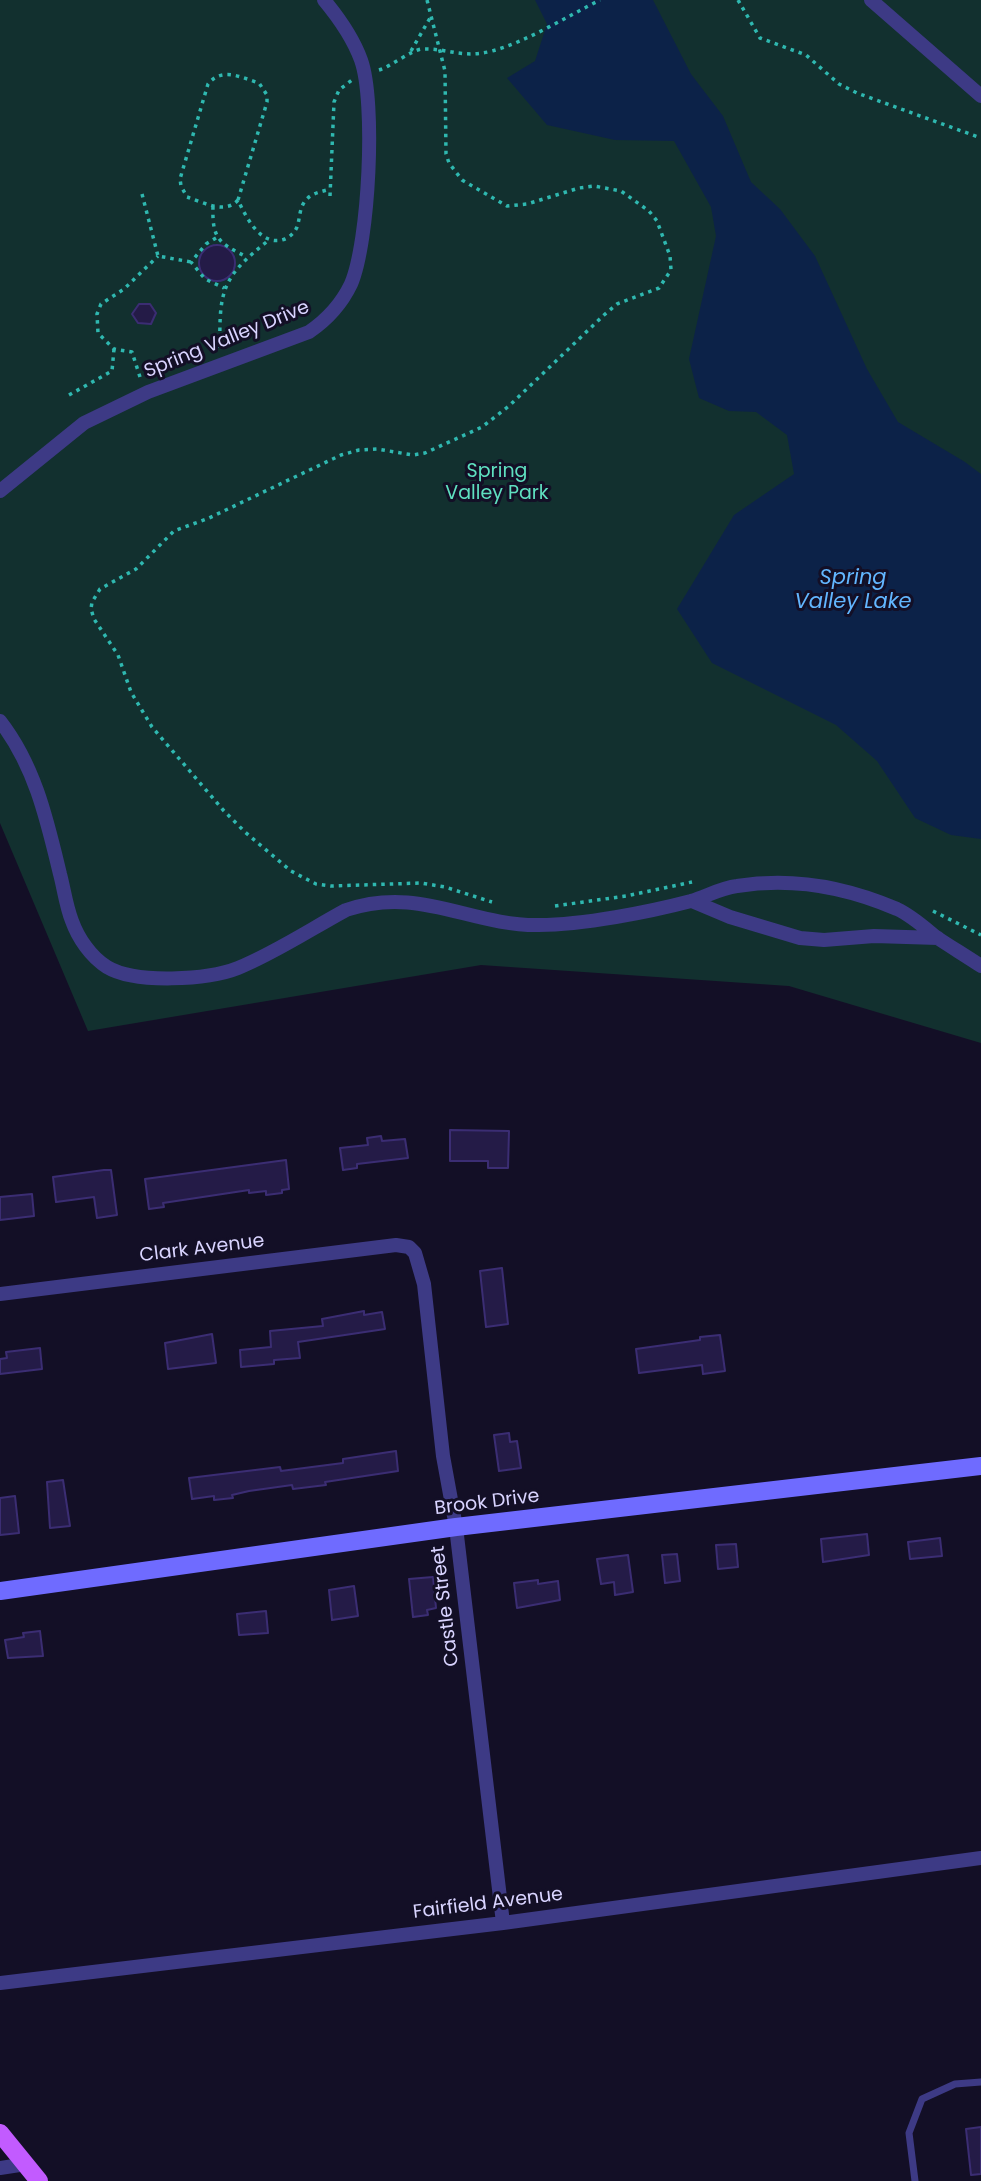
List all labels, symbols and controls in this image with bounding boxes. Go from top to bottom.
street label: Spring Valley Drive [141,296,313,384]
park label: Spring Valley Park [445,461,549,505]
water label: Spring Valley Lake [795,566,911,616]
street label: Clark Avenue [138,1230,266,1268]
street label: Brook Drive [433,1485,541,1521]
street label: Castle Street [427,1544,465,1668]
street label: Fairfield Avenue [412,1883,564,1925]

